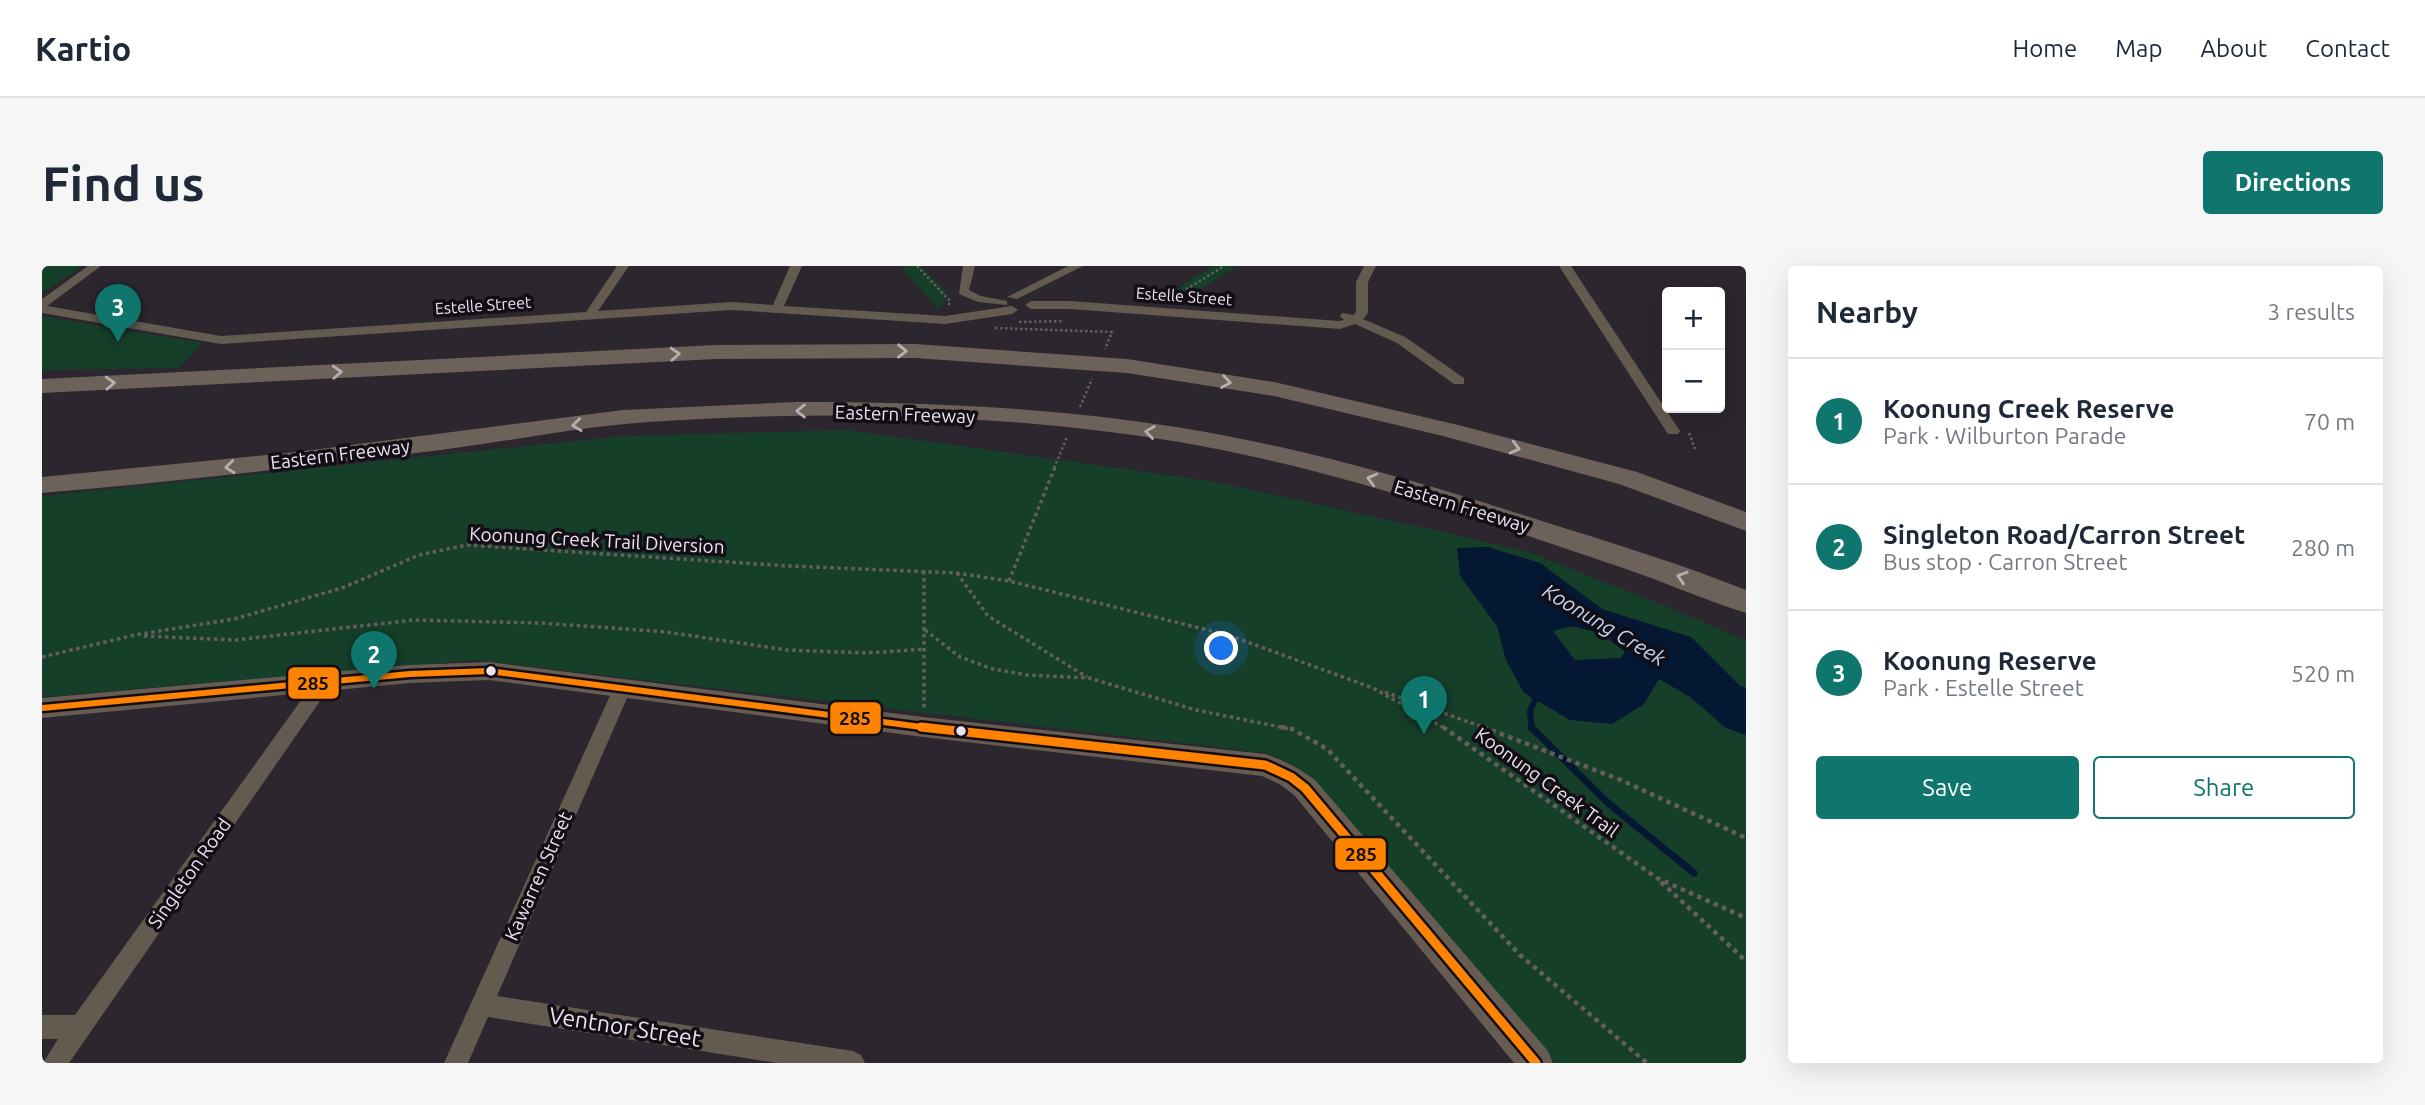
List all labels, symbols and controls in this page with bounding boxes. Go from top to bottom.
text: Kartio [35,30,131,67]
text: Home [2012,35,2077,62]
text: Map [2115,35,2162,62]
text: About [2200,35,2267,62]
text: Contact [2305,35,2390,62]
button: Directions [2203,151,2383,214]
text: Find us [42,155,205,210]
pin: 3 [95,284,141,342]
street label: Estelle Street [1135,284,1233,308]
map controls [1662,287,1725,413]
button: + [1662,287,1725,350]
street label: Estelle Street [434,293,532,317]
text: Nearby [1816,295,1918,329]
text: 3 results [2267,299,2355,324]
one-way arrow [898,343,908,359]
one-way arrow [670,347,681,362]
button: − [1662,350,1725,413]
one-way arrow [332,364,343,379]
one-way arrow [1220,374,1232,389]
one-way arrow [105,376,116,391]
text: Koonung Creek Reserve [1883,394,2174,423]
street label: Eastern Freeway [834,401,976,427]
one-way arrow [795,403,806,419]
text: 1 [1833,409,1845,434]
text: 70 m [2304,409,2355,434]
one-way arrow [571,417,583,432]
text: Park · Wilburton Parade [1883,423,2126,448]
one-way arrow [1144,424,1156,439]
street label: Eastern Freeway [269,435,411,473]
one-way arrow [1509,439,1521,454]
one-way arrow [224,459,235,474]
one-way arrow [1366,473,1378,488]
street label: Eastern Freeway [1392,475,1532,537]
text: Singleton Road/Carron Street [1883,520,2245,549]
street label: Koonung Creek Trail Diversion [469,522,725,558]
text: 2 [1833,535,1845,560]
text: 280 m [2291,535,2355,560]
text: Bus stop · Carron Street [1883,549,2128,574]
one-way arrow [1677,571,1689,586]
water label: Koonung Creek [1539,578,1670,670]
pin: 2 [351,631,397,689]
your location [1204,631,1238,665]
text: Koonung Reserve [1883,646,2097,675]
text: 3 [1833,661,1845,686]
text: 520 m [2291,661,2355,686]
unlabelled marker [484,664,498,678]
line badge: 285 [287,666,340,700]
text: 285 [297,672,329,694]
text: Park · Estelle Street [1883,675,2084,700]
pin: 1 [1401,676,1447,734]
line badge: 285 [829,701,882,735]
text: 285 [839,707,871,729]
street label: Koonung Creek Trail [1471,723,1623,841]
unlabelled marker [954,724,968,738]
button: Save [1816,756,2079,819]
button: Share [2093,756,2355,819]
street label: Kawarren Street [500,808,577,944]
street label: Singleton Road [143,814,235,932]
line badge: 285 [1334,837,1387,871]
text: 285 [1345,843,1377,865]
street label: Ventnor Street [547,1002,703,1051]

